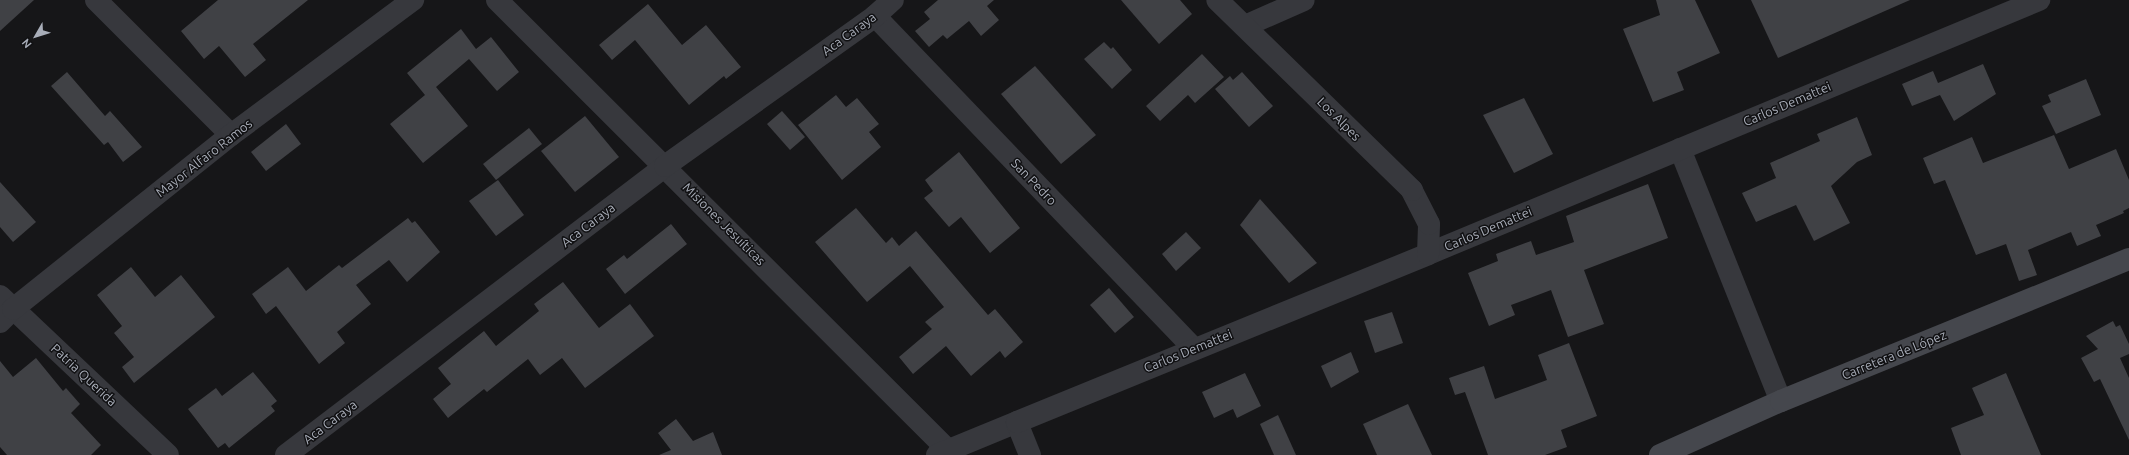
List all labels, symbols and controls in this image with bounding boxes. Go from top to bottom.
street label: Aca Caraya [819,9,879,59]
north arrow [16,16,56,56]
text: N [19,37,34,51]
street label: Carlos Demattei [1741,78,1833,130]
street label: Los Alpes [1314,94,1364,144]
street label: Mayor Alfaro Ramos [153,116,255,200]
street label: San Pedro [1008,155,1060,209]
street label: Misiones Jesuíticas [679,179,769,269]
street label: Aca Caraya [558,200,618,250]
street label: Carlos Demattei [1442,203,1534,255]
street label: Carlos Demattei [1141,326,1235,376]
street label: Carretera de López [1840,327,1948,383]
street label: Patria Querida [48,341,120,409]
street label: Aca Caraya [300,397,360,447]

